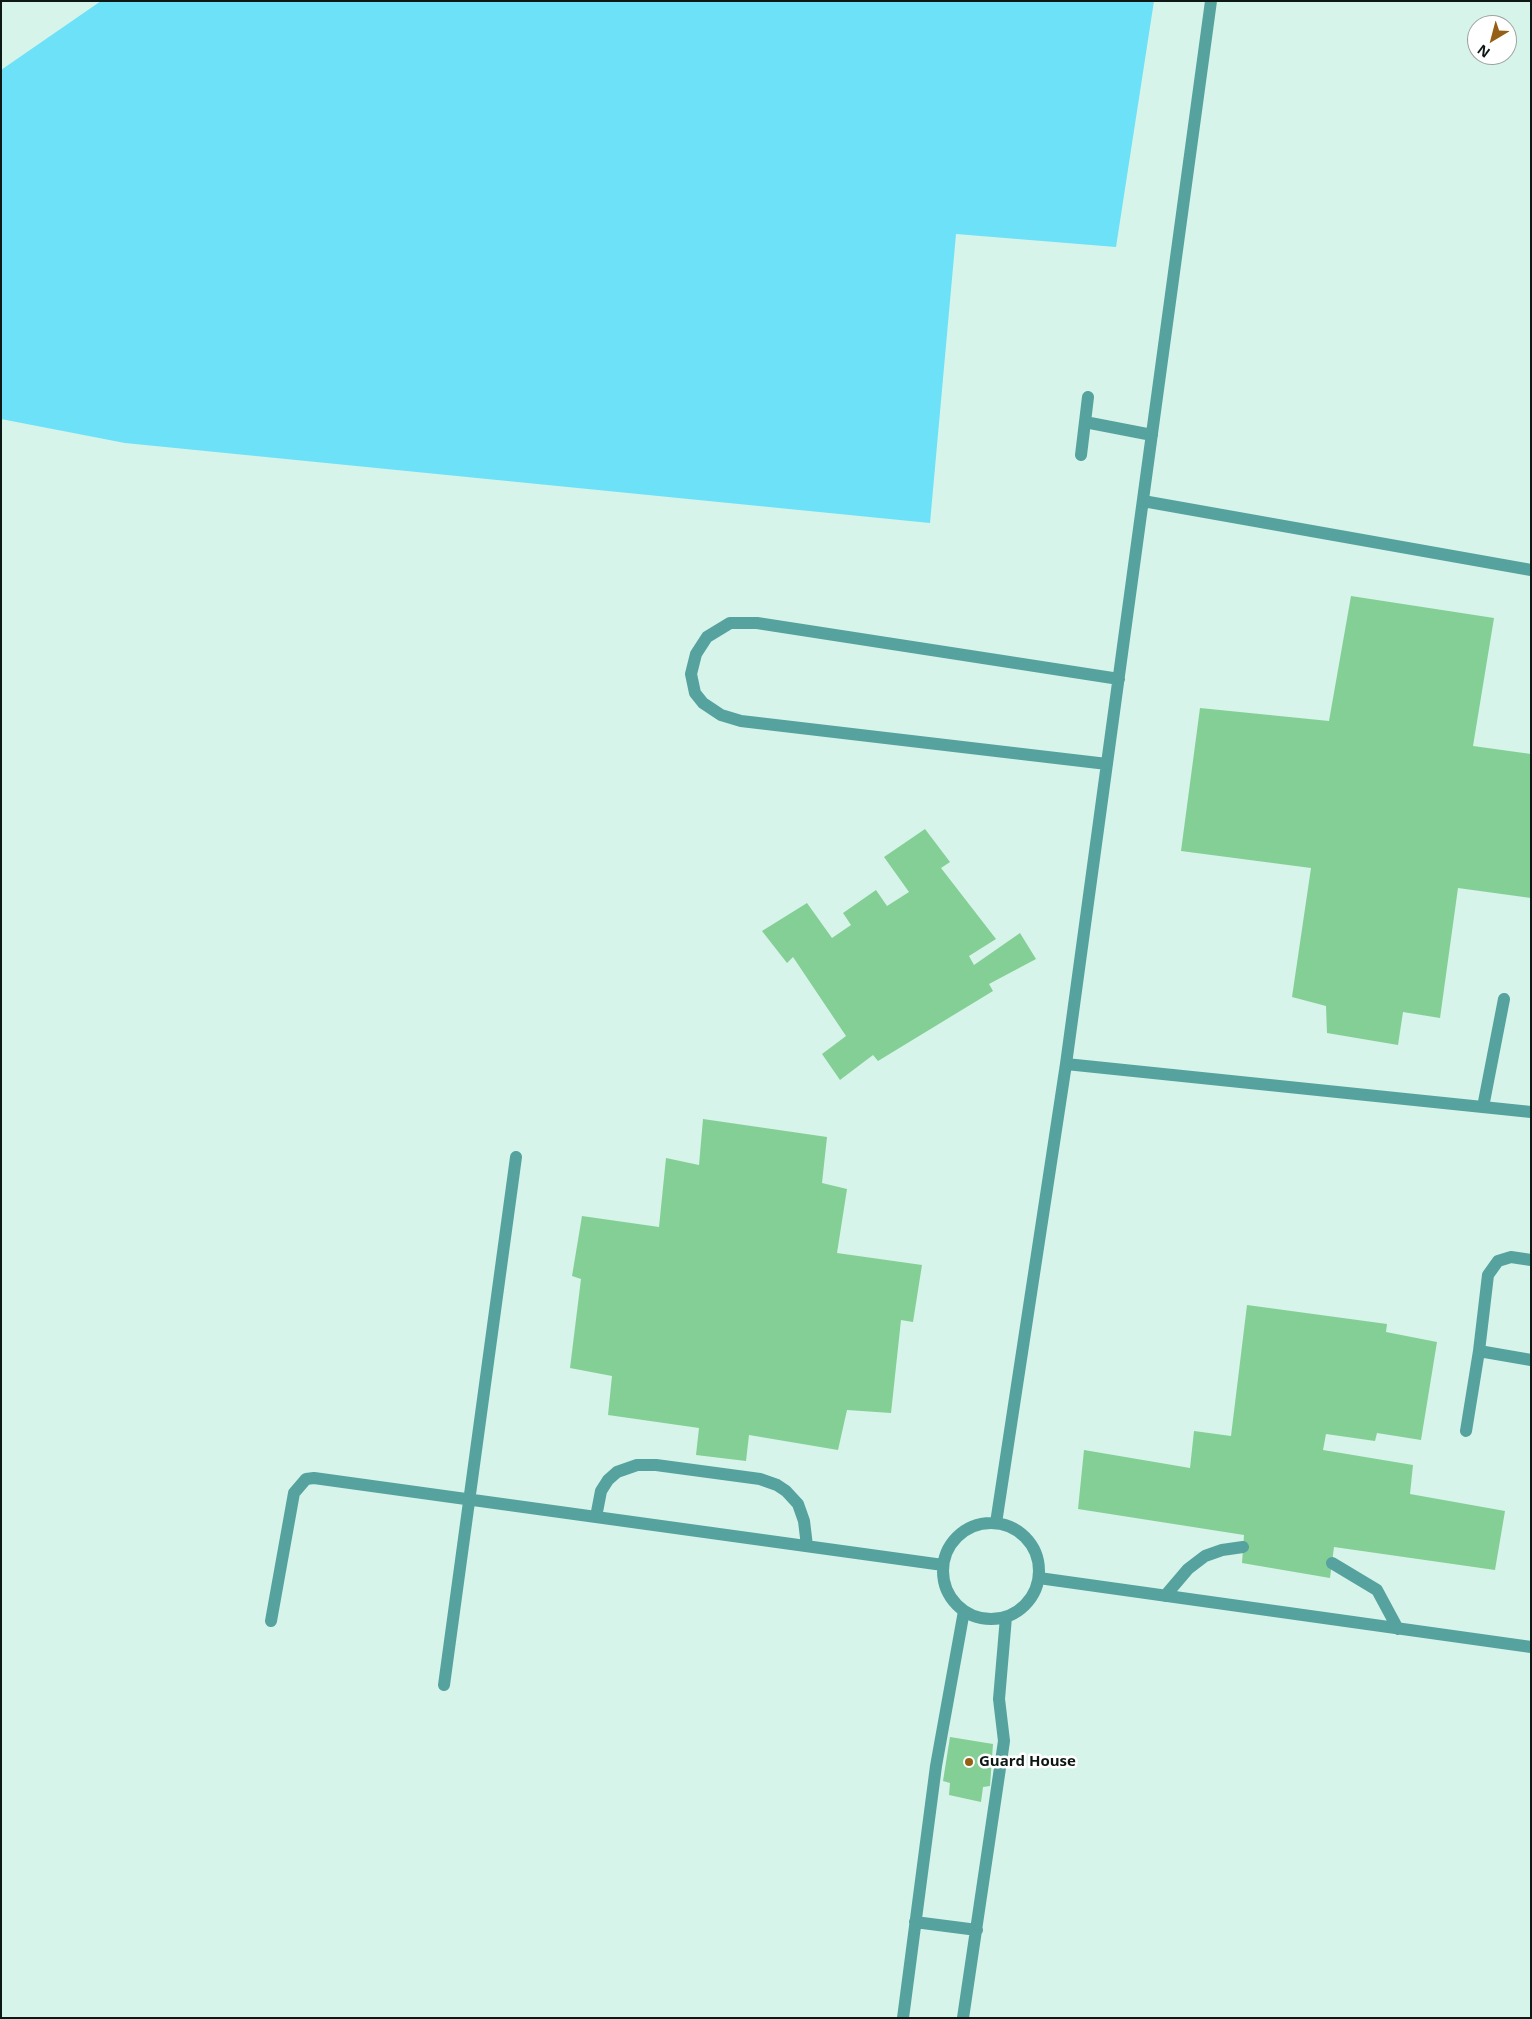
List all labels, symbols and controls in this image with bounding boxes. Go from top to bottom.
north arrow [1467,15,1517,65]
text: N [1473,41,1494,63]
place label: Guard House [979,1753,1076,1771]
marker: Guard House [963,1756,975,1768]

